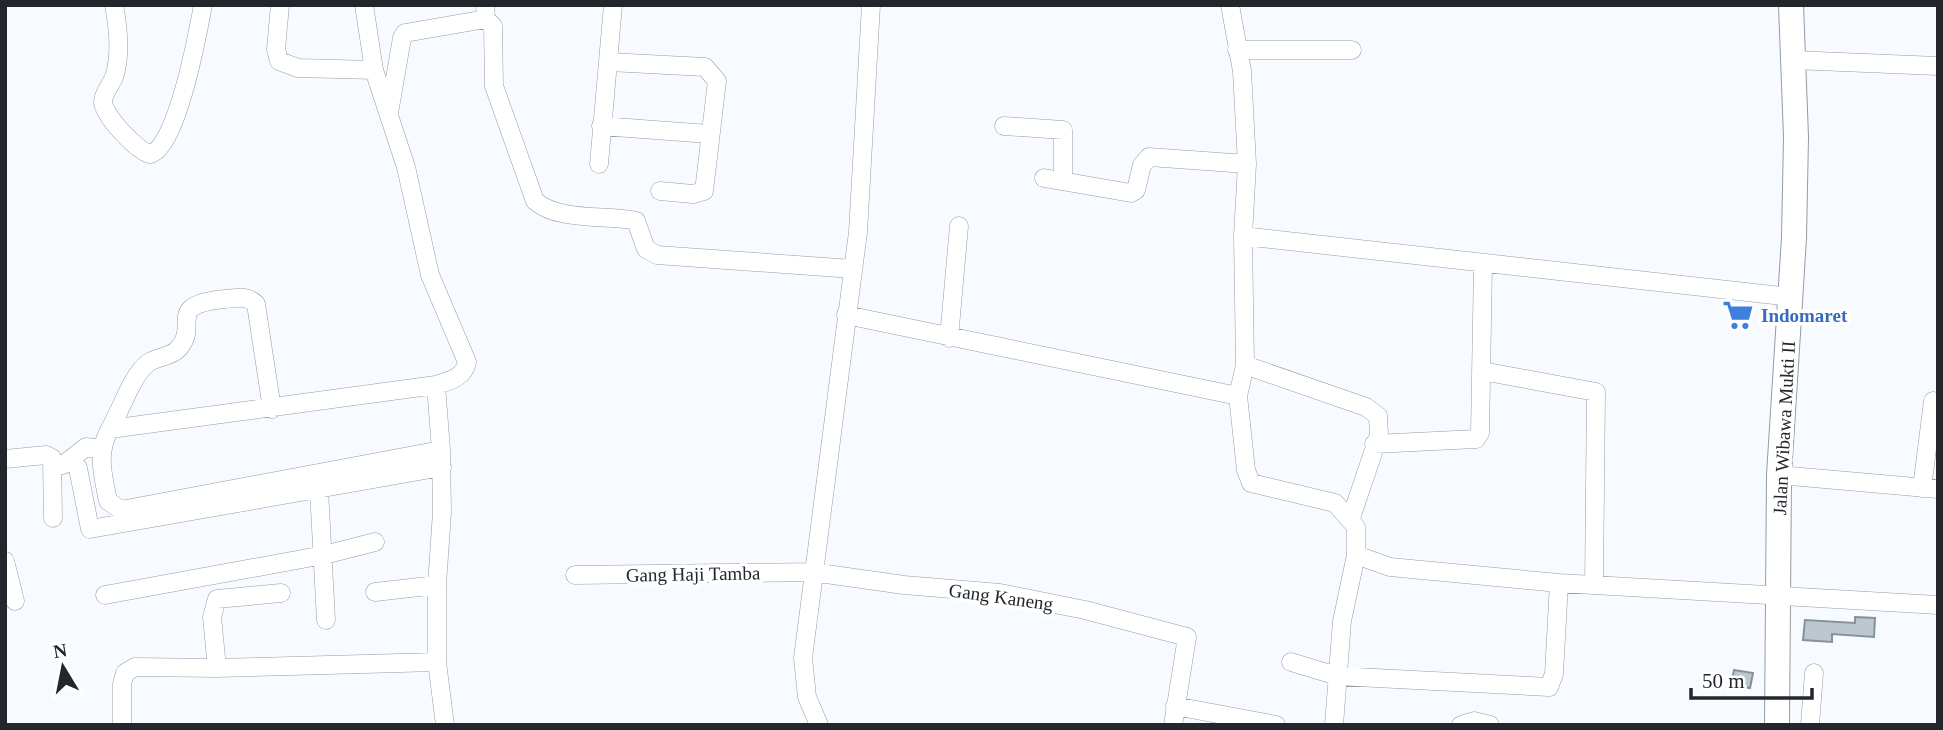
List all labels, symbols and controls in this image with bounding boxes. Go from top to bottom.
supermarket icon: Indomaret [1721,298,1755,332]
place label: Indomaret [1761,305,1848,326]
street label: Jalan Wibawa Mukti II [1769,340,1799,516]
street label: Gang Haji Tamba [626,562,761,586]
street label: Gang Kaneng [948,579,1055,615]
north arrow [28,632,98,702]
text: N [52,639,69,662]
scale bar [1691,656,1812,700]
text: 50 m [1702,669,1745,693]

